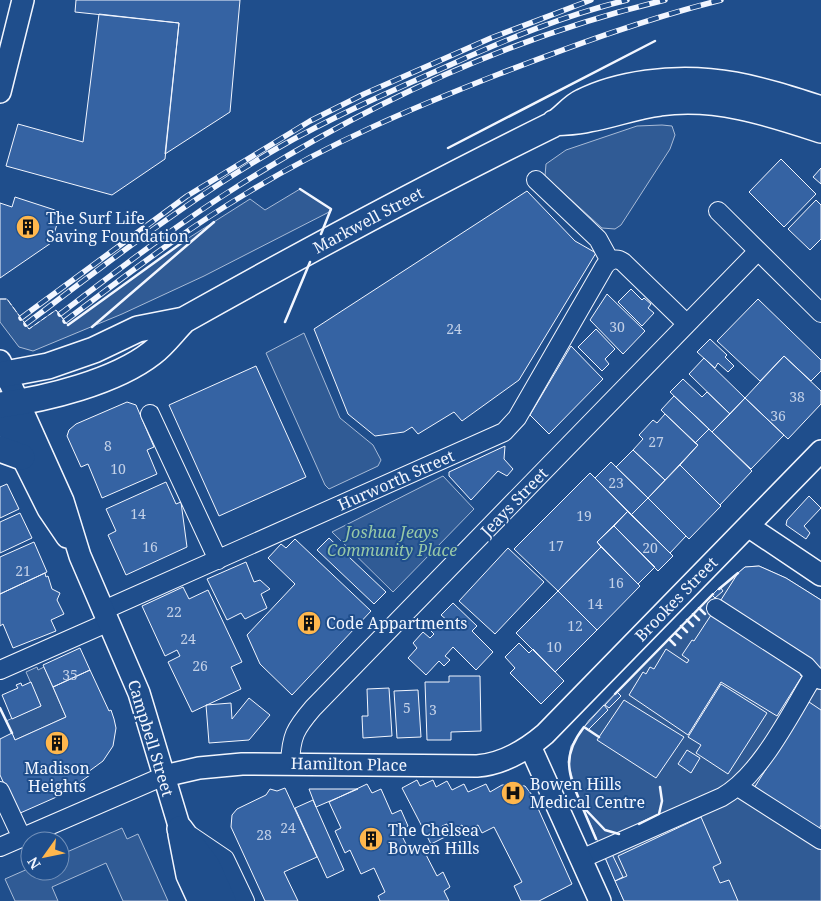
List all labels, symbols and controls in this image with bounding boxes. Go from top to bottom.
street label: Markwell Street [309,181,427,258]
place label: The Surf Life Saving Foundation [46,207,189,247]
building icon: The Surf Life Saving Foundation [15,214,41,240]
house number: 30 [609,317,625,336]
house number: 24 [446,319,462,338]
house number: 38 [789,387,805,406]
house number: 36 [770,406,786,425]
house number: 27 [648,432,664,451]
house number: 8 [104,436,112,455]
street label: Hurworth Street [334,444,458,516]
house number: 10 [110,459,126,478]
street label: Jeays Street [475,462,553,542]
house number: 23 [608,473,624,492]
house number: 14 [130,504,146,523]
house number: 19 [576,506,592,525]
park label: Joshua Jeays Community Place [327,521,457,561]
house number: 17 [548,536,564,555]
house number: 16 [142,537,158,556]
house number: 20 [642,538,658,557]
street label: Brookes Street [630,552,722,646]
house number: 21 [15,561,31,580]
house number: 16 [608,573,624,592]
house number: 14 [587,594,603,613]
house number: 22 [166,602,182,621]
building icon: Code Appartments [296,610,322,636]
place label: Code Appartments [326,612,468,634]
house number: 12 [567,616,583,635]
house number: 24 [180,629,196,648]
house number: 10 [546,637,562,656]
house number: 26 [192,656,208,675]
house number: 35 [62,665,78,684]
street label: Campbell Street [123,677,179,799]
house number: 5 [403,698,411,717]
house number: 3 [429,700,437,719]
building icon: Madison Heights [44,730,70,756]
street label: Hamilton Place [291,752,407,776]
place label: Madison Heights [24,757,90,797]
place label: Bowen Hills Medical Centre [530,773,645,813]
hospital icon: Bowen Hills Medical Centre [500,780,526,806]
house number: 24 [280,818,296,837]
place label: The Chelsea Bowen Hills [388,819,479,859]
house number: 28 [256,825,272,844]
building icon: The Chelsea Bowen Hills [358,826,384,852]
north arrow [20,831,70,881]
text: N [23,854,45,873]

